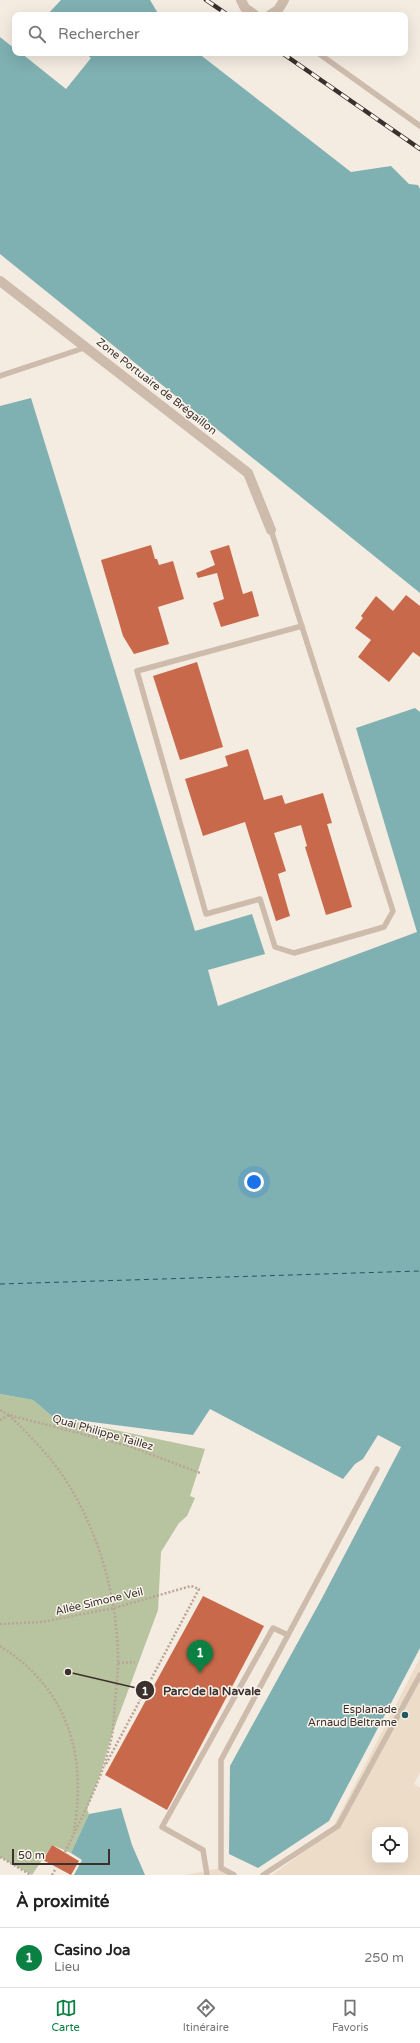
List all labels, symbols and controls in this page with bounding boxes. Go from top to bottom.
search box [12,12,408,56]
icon: search [26,23,48,45]
text: Rechercher [58,25,140,43]
street label: Zone Portuaire de Brégaillon [94,335,219,437]
your location [244,1172,264,1192]
street label: Quai Philippe Taillez [51,1412,155,1453]
street label: Allée Simone Veil [54,1585,144,1618]
pin: 1 [187,1640,213,1673]
callout: Parc de la Navale [135,1678,269,1702]
text: 1 [141,1684,149,1698]
text: Parc de la Navale [163,1684,261,1698]
place label: Esplanade Arnaud Beltrame [308,1703,397,1729]
marker: Esplanade Arnaud Beltrame [400,1710,410,1720]
map controls [372,1827,408,1863]
button: locate [372,1827,408,1863]
scale bar [12,1847,110,1866]
text: 50 m [18,1849,45,1862]
text: À proximité [16,1891,109,1912]
text: Casino Joa [54,1941,131,1959]
text: 1 [25,1950,33,1966]
text: 250 m [364,1950,404,1966]
text: Lieu [54,1959,80,1975]
tab: Carte [51,1997,80,2034]
tab: Itinéraire [183,1997,229,2034]
tab: Favoris [332,1997,369,2034]

